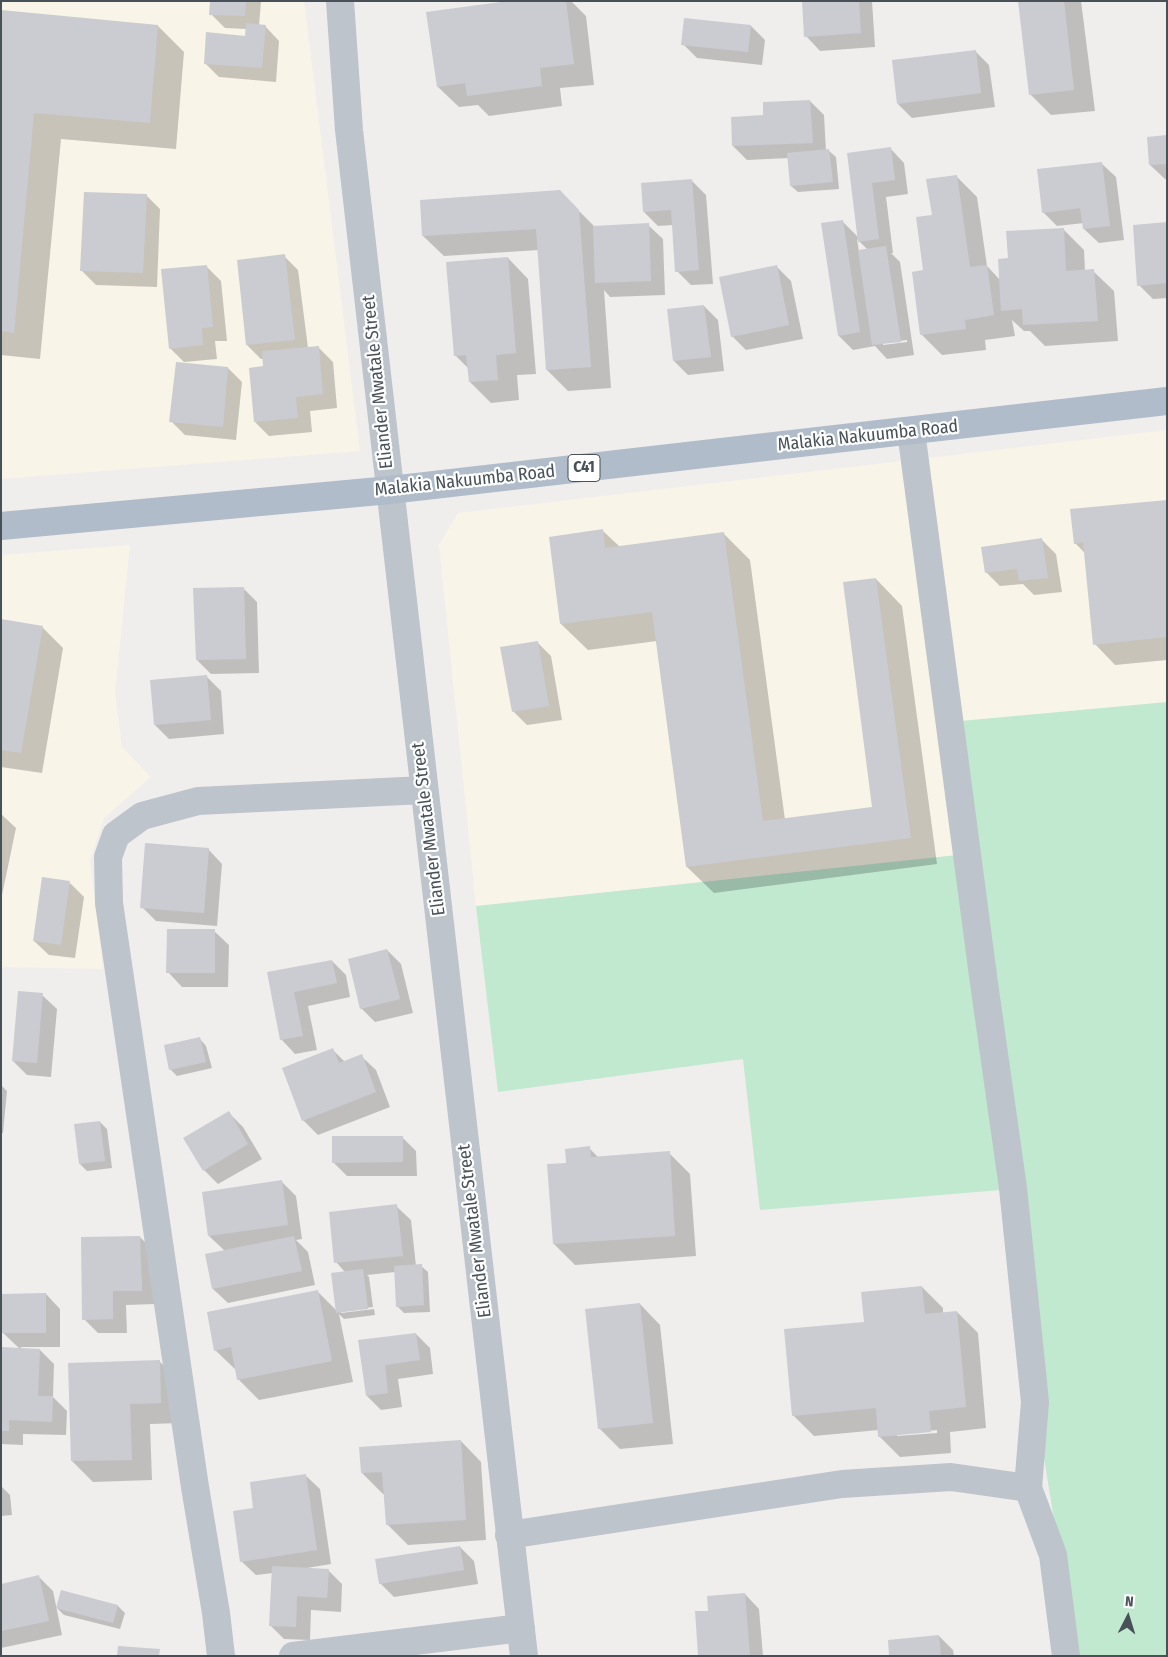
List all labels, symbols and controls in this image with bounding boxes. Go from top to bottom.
street label: Eliander Mwatale Street [358,294,398,470]
street label: Malakia Nakuumba Road [777,416,959,456]
road number: C41 [568,454,600,482]
street label: Malakia Nakuumba Road [374,461,556,501]
street label: Eliander Mwatale Street [408,741,450,917]
street label: Eliander Mwatale Street [454,1143,496,1319]
north arrow [1103,1592,1153,1642]
text: N [1124,1593,1134,1610]

